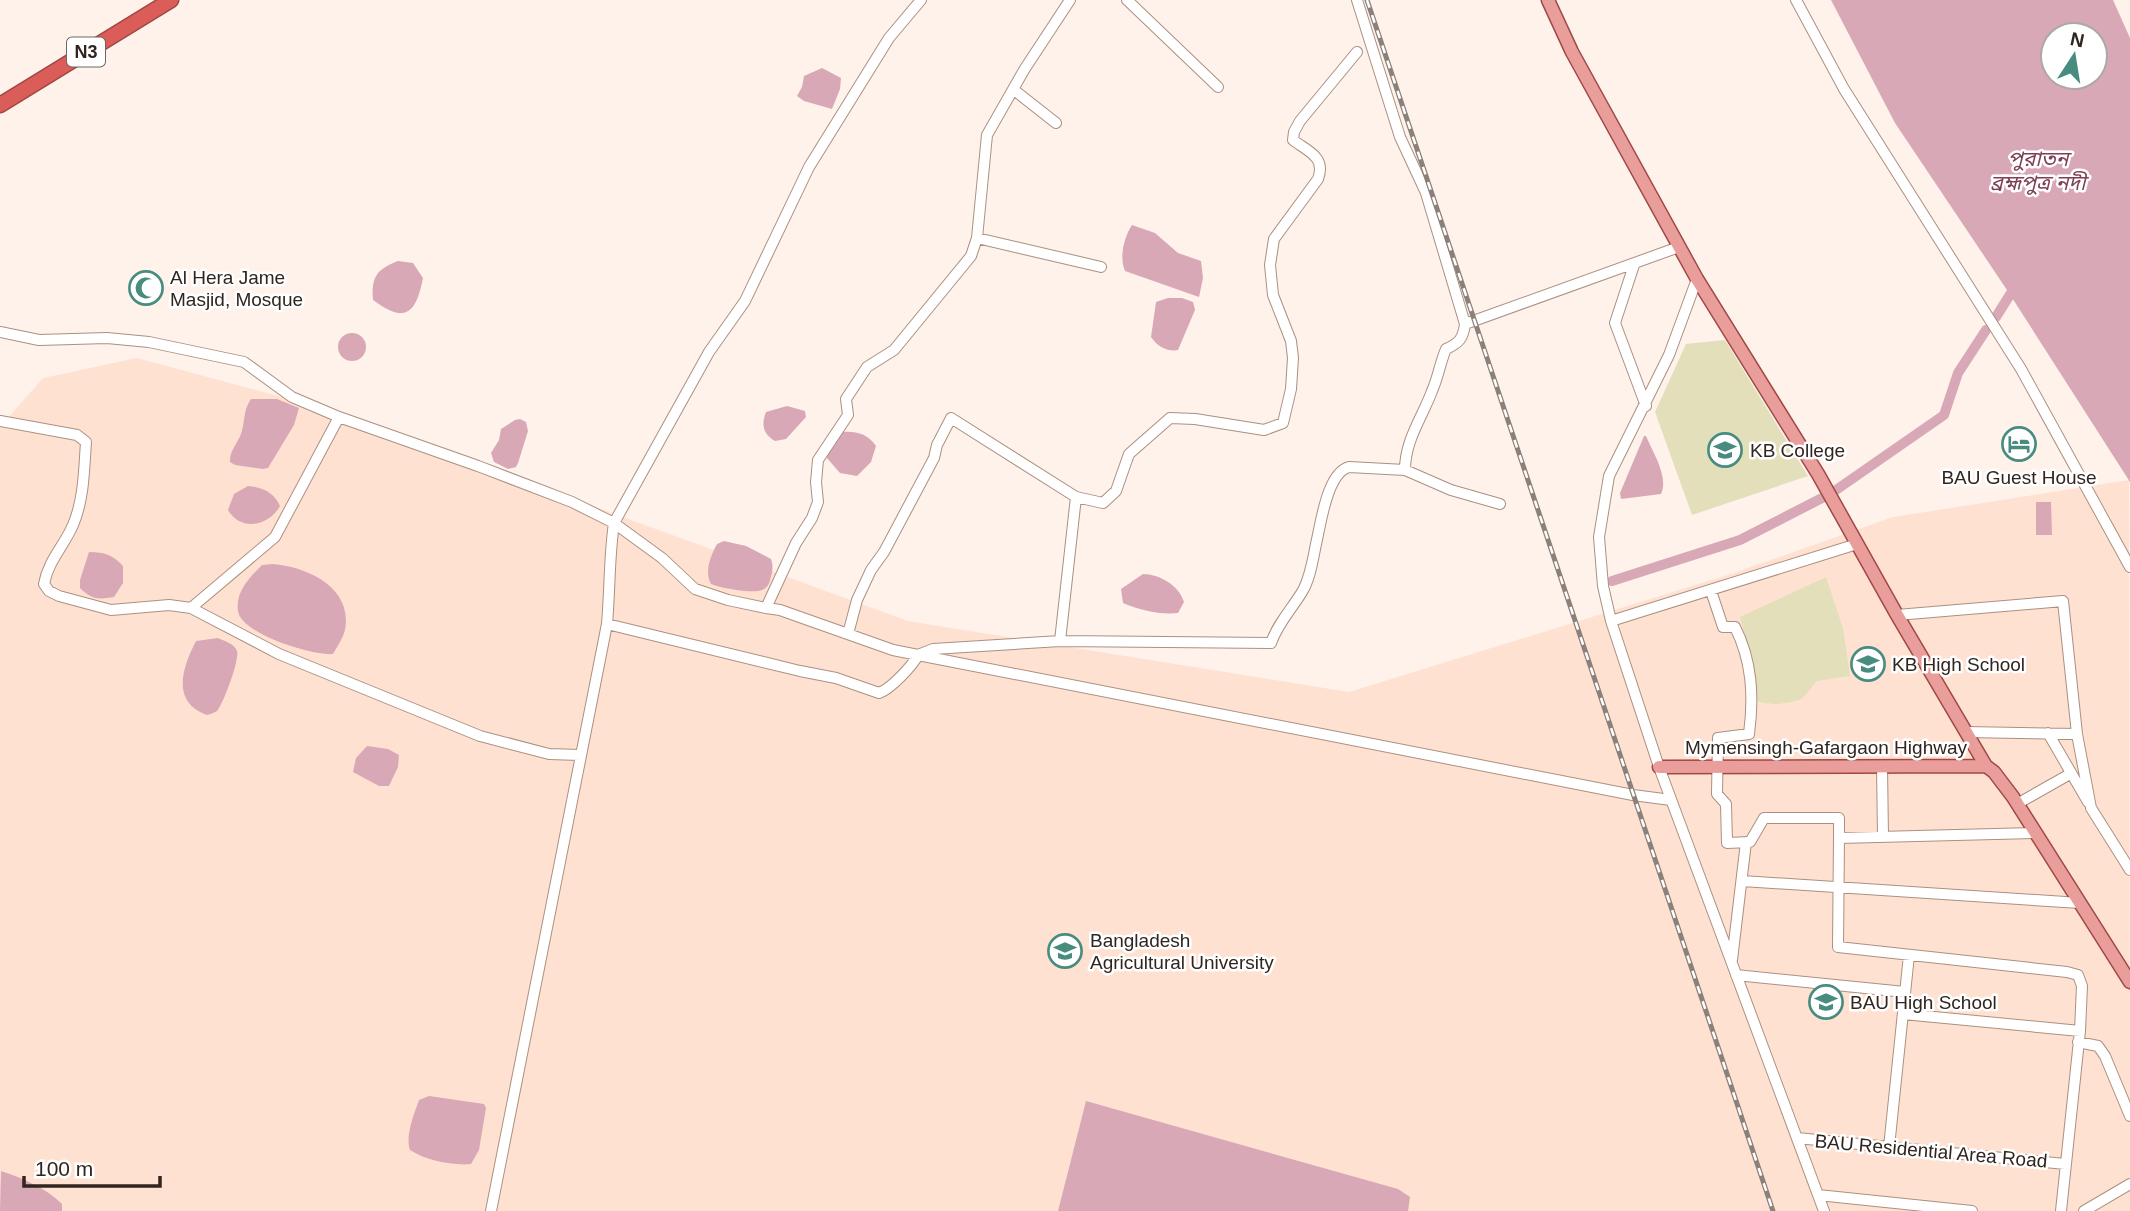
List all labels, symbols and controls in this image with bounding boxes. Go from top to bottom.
north arrow [2039,21,2109,91]
text: N [2069,28,2086,52]
road number: N3 [67,38,105,66]
water label: পুরাতন ব্রহ্মপুত্র নদী [1990,147,2090,195]
place label: Al Hera Jame Masjid, Mosque [170,267,303,310]
mosque icon: Al Hera Jame Masjid, Mosque [127,269,165,307]
hotel icon: BAU Guest House [2000,425,2038,463]
school or university icon: KB College [1706,431,1744,469]
place label: KB College [1750,440,1845,461]
place label: BAU Guest House [1941,467,2097,488]
school or university icon: KB High School [1849,645,1887,683]
place label: KB High School [1892,654,2025,675]
street label: Mymensingh-Gafargaon Highway [1685,737,1967,758]
place label: Bangladesh Agricultural University [1090,930,1274,973]
school or university icon: Bangladesh Agricultural University [1046,932,1084,970]
school or university icon: BAU High School [1807,983,1845,1021]
place label: BAU High School [1850,992,1997,1013]
street label: BAU Residential Area Road [1814,1130,2048,1172]
scale bar [24,1144,161,1188]
text: 100 m [35,1157,93,1180]

